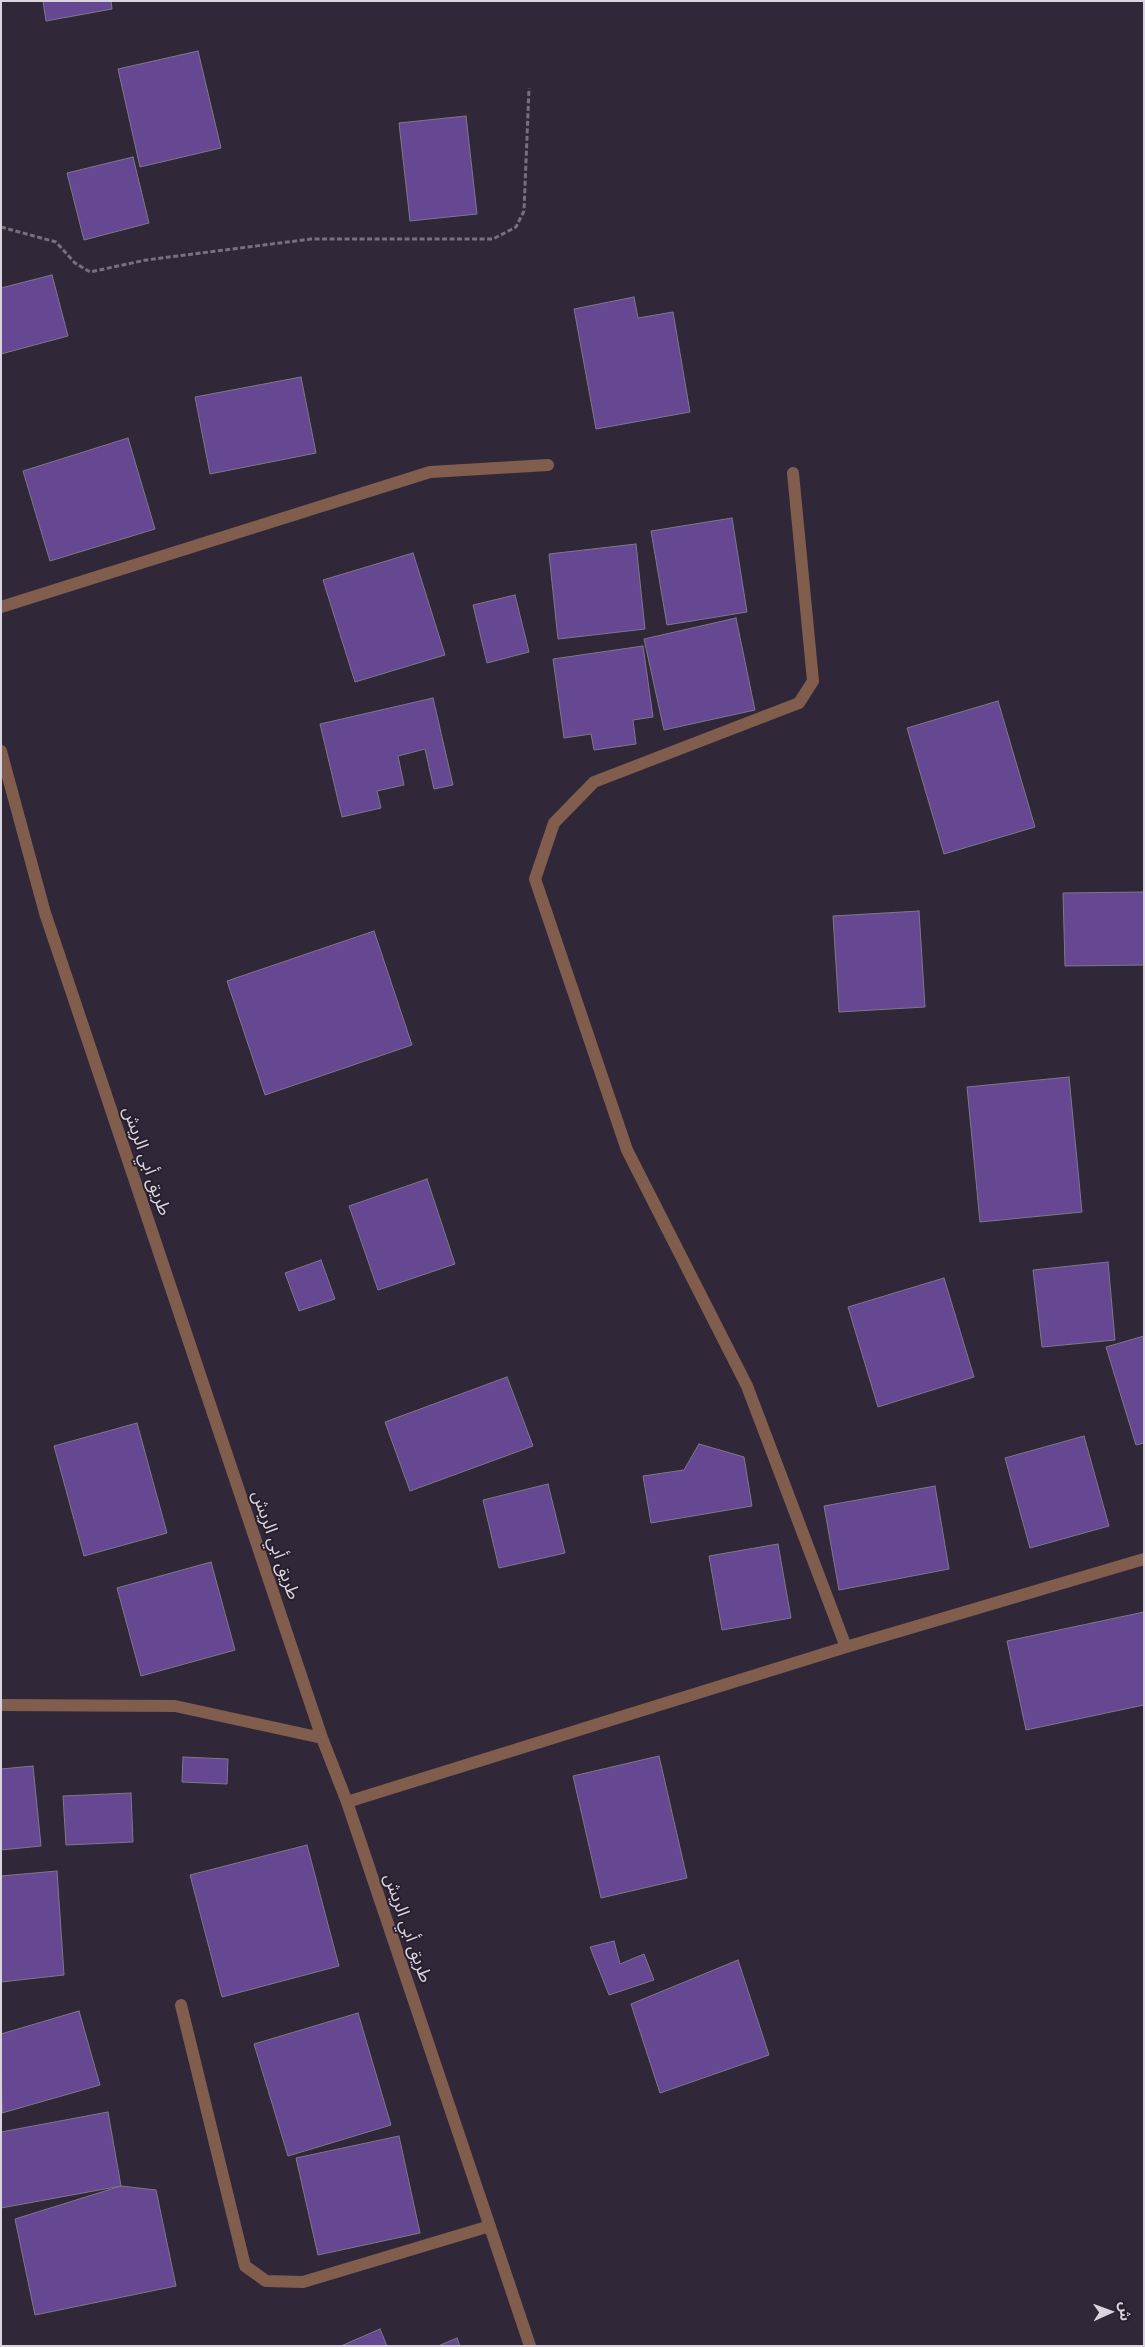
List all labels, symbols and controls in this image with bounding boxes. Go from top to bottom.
street label: طريق أبي الريش [118,1104,176,1218]
street label: طريق أبي الريش [247,1488,305,1602]
street label: طريق أبي الريش [379,1871,437,1985]
north arrow [1085,2287,1135,2337]
text: ش [1117,2302,1134,2321]

